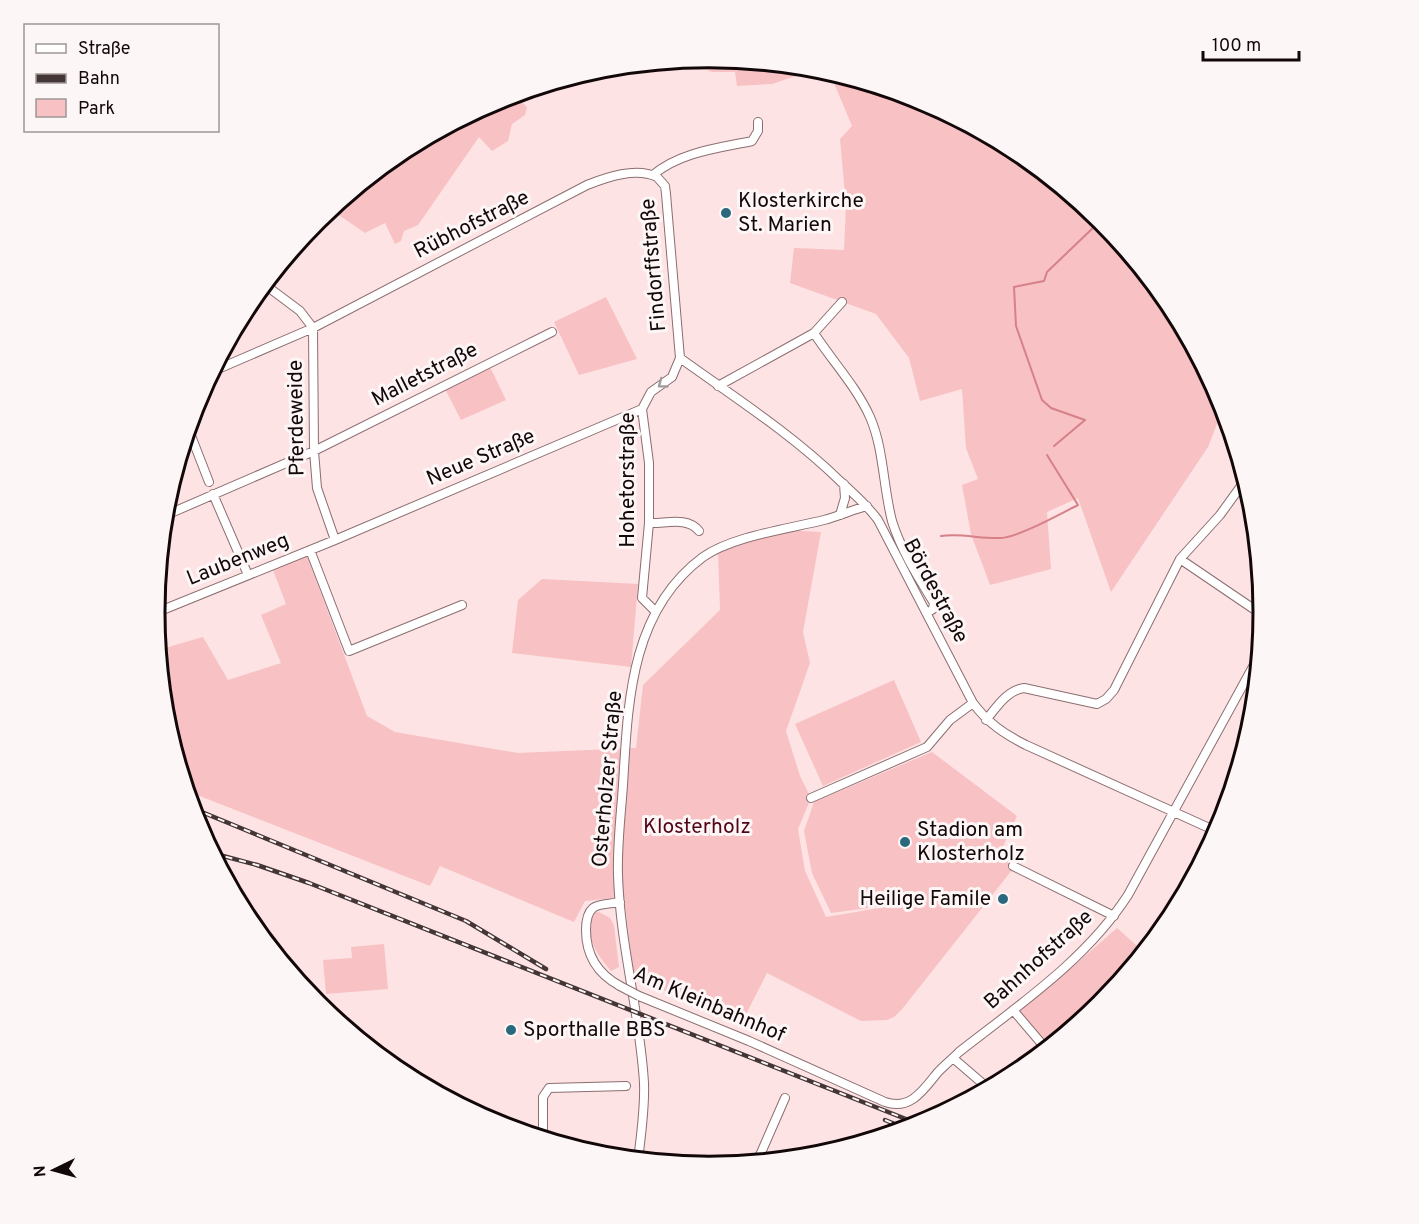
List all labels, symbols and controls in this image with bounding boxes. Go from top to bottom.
legend [24,24,219,132]
scale bar [1203,24,1299,62]
text: 100 m [1212,35,1261,58]
text: Straße [78,38,130,61]
text: Bahn [78,68,120,91]
text: Park [78,98,115,121]
street label: Rübhofstraße [410,184,534,266]
place label: Klosterkirche St. Marien [738,188,864,239]
street label: Findorffstraße [635,197,673,333]
marker: Klosterkirche St. Marien [719,206,733,220]
street label: Malletstraße [367,337,483,413]
street label: Pferdeweide [282,360,312,476]
one-way arrow [657,377,668,388]
street label: Hohetorstraße [615,412,642,548]
street label: Neue Straße [423,423,539,493]
street label: Laubenweg [183,527,293,593]
street label: Bördestraße [896,534,974,648]
street label: Osterholzer Straße [587,690,629,868]
park label: Klosterholz [643,814,751,841]
place label: Stadion am Klosterholz [917,817,1025,868]
marker: Stadion am Klosterholz [898,835,912,849]
place label: Heilige Famile [859,886,991,913]
marker: Heilige Famile [996,892,1010,906]
street label: Bahnhofstraße [979,904,1099,1016]
street label: Am Kleinbahnhof [629,961,789,1049]
place label: Sporthalle BBS [523,1017,666,1044]
marker: Sporthalle BBS [504,1023,518,1037]
north arrow [24,1140,84,1200]
text: N [31,1165,52,1178]

